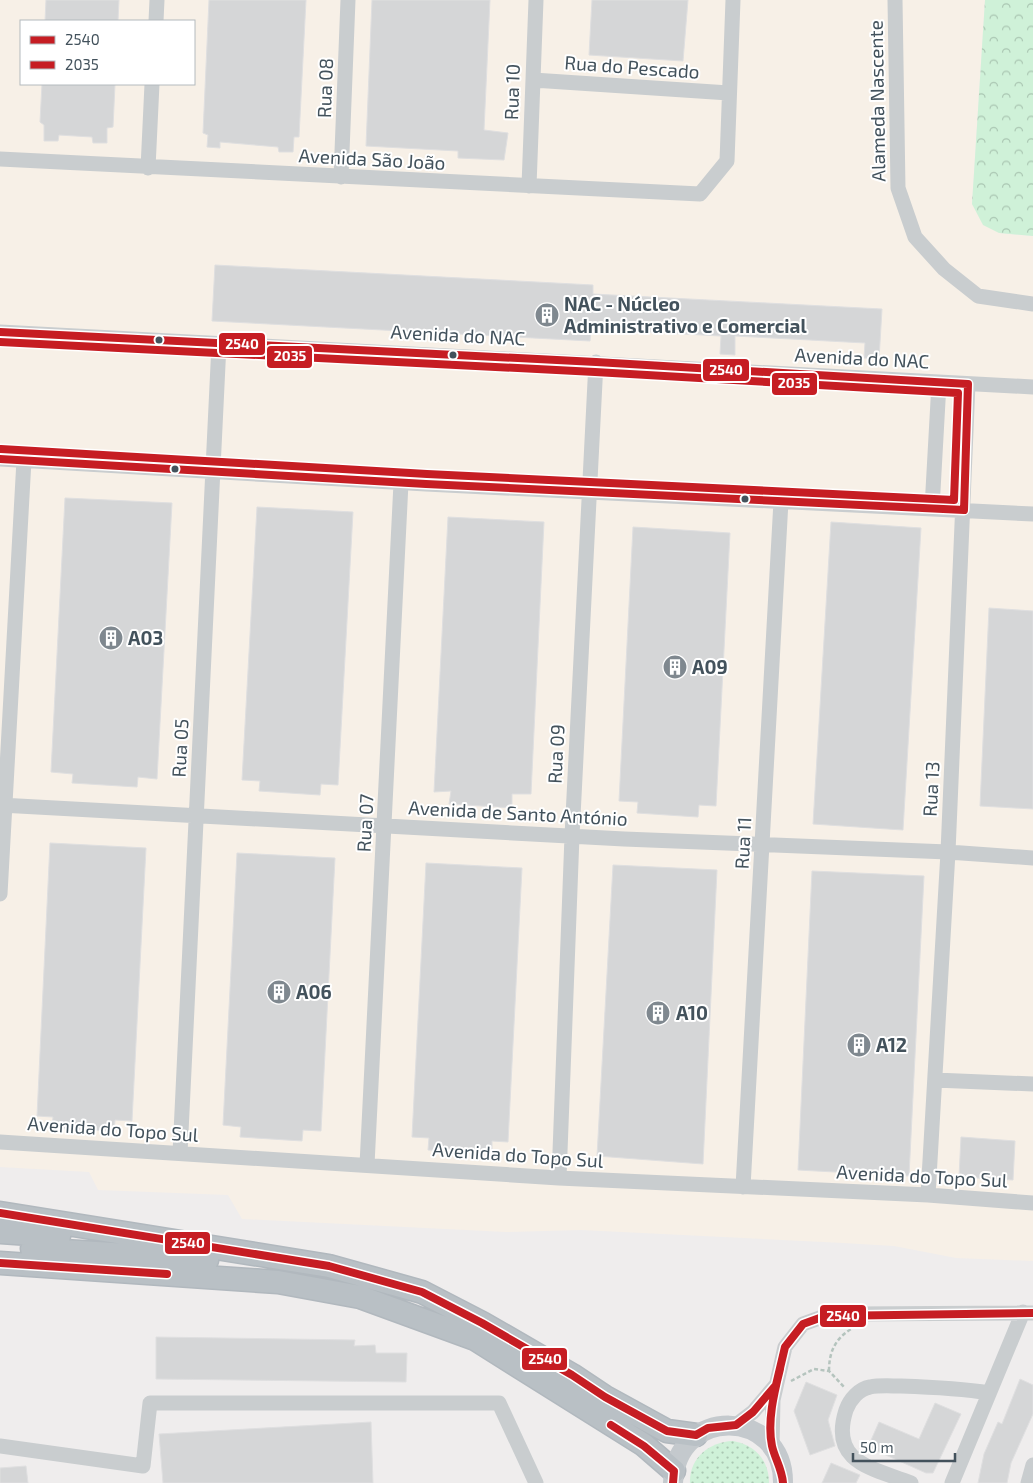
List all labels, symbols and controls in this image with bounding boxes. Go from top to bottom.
legend [20,20,195,85]
street label: Alameda Nascente [864,20,889,182]
text: 2540 [65,30,100,48]
street label: Rua do Pescado [564,50,700,83]
text: 2035 [65,55,99,73]
street label: Rua 08 [312,57,337,118]
street label: Rua 10 [499,63,524,120]
street label: Avenida São João [298,143,446,174]
place label: NAC - Núcleo Administrativo e Comercial [564,292,807,337]
building icon: NAC - Núcleo Administrativo e Comercial [534,302,560,328]
street label: Avenida do NAC [390,319,526,350]
line badge: 2540 [218,332,266,356]
unlabelled marker [154,335,164,345]
text: 2540 [225,335,259,352]
street label: Avenida do NAC [794,342,930,373]
line badge: 2035 [266,345,313,369]
text: 2035 [274,347,307,364]
unlabelled marker [448,350,458,360]
line badge: 2540 [702,358,750,382]
text: 2540 [709,361,743,378]
line badge: 2035 [771,372,818,396]
text: 2035 [778,374,811,391]
unlabelled marker [170,464,180,474]
unlabelled marker [740,494,750,504]
building icon: A03 [98,625,124,651]
place label: A03 [128,626,163,649]
building icon: A09 [662,654,688,680]
place label: A09 [692,655,728,678]
street label: Rua 05 [166,718,193,778]
street label: Rua 09 [542,724,569,784]
street label: Rua 13 [918,761,943,817]
street label: Rua 07 [351,793,378,853]
street label: Avenida de Santo António [408,795,628,830]
street label: Rua 11 [730,816,755,870]
building icon: A06 [266,979,292,1005]
place label: A06 [296,980,332,1003]
building icon: A10 [645,1000,671,1026]
place label: A10 [676,1001,708,1024]
building icon: A12 [846,1032,872,1058]
place label: A12 [876,1033,907,1056]
street label: Avenida do Topo Sul [27,1111,200,1146]
street label: Avenida do Topo Sul [432,1137,605,1172]
street label: Avenida do Topo Sul [836,1160,1008,1191]
line badge: 2540 [164,1231,211,1255]
text: 2540 [171,1234,205,1251]
line badge: 2540 [819,1304,867,1328]
text: 2540 [826,1307,860,1324]
line badge: 2540 [521,1347,568,1371]
text: 2540 [528,1350,562,1367]
scale bar [853,1430,956,1462]
text: 50 m [860,1438,894,1456]

